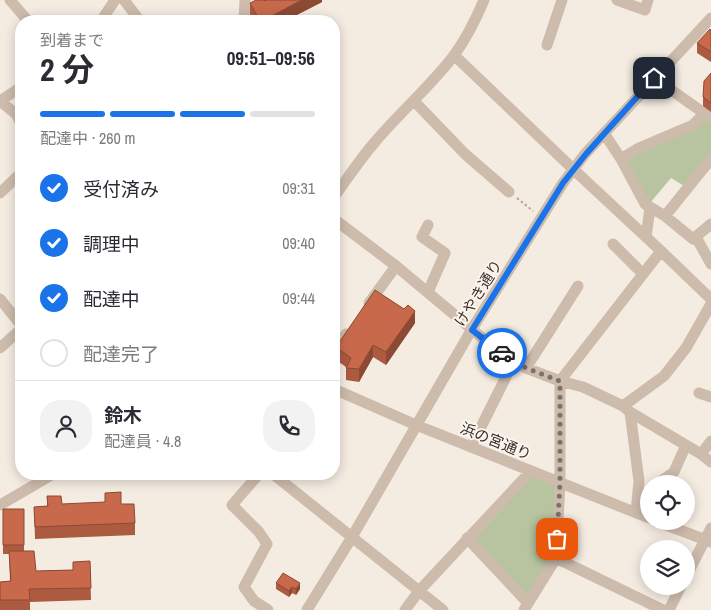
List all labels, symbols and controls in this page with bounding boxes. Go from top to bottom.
text: 到着まで [40,29,104,51]
text: 09:51–09:56 [227,45,315,71]
text: 2 分 [40,48,94,91]
pin [633,57,675,99]
icon: home [640,64,668,92]
text: 配達中 · 260 m [40,127,135,149]
icon: check [40,174,68,202]
text: 受付済み [83,176,159,202]
text: 09:31 [282,177,315,199]
icon: check [40,229,68,257]
text: 調理中 [83,231,140,257]
text: 09:40 [282,232,315,254]
street label: けやき通り [449,256,507,330]
icon: check [40,284,68,312]
text: 配達中 [83,286,140,312]
text: 09:44 [282,287,315,309]
courier [477,328,527,378]
icon: car [488,339,516,367]
text: 配達完了 [83,341,159,367]
button: person [40,400,92,452]
button: phone [263,400,315,452]
text: 鈴木 [104,402,142,428]
street label: 浜の宮通り [457,417,535,465]
text: 配達員 · 4.8 [104,430,181,452]
map controls [640,475,695,595]
button: locate [640,475,695,530]
pin [536,518,578,560]
icon: bag [543,525,571,553]
button: layers [640,540,695,595]

